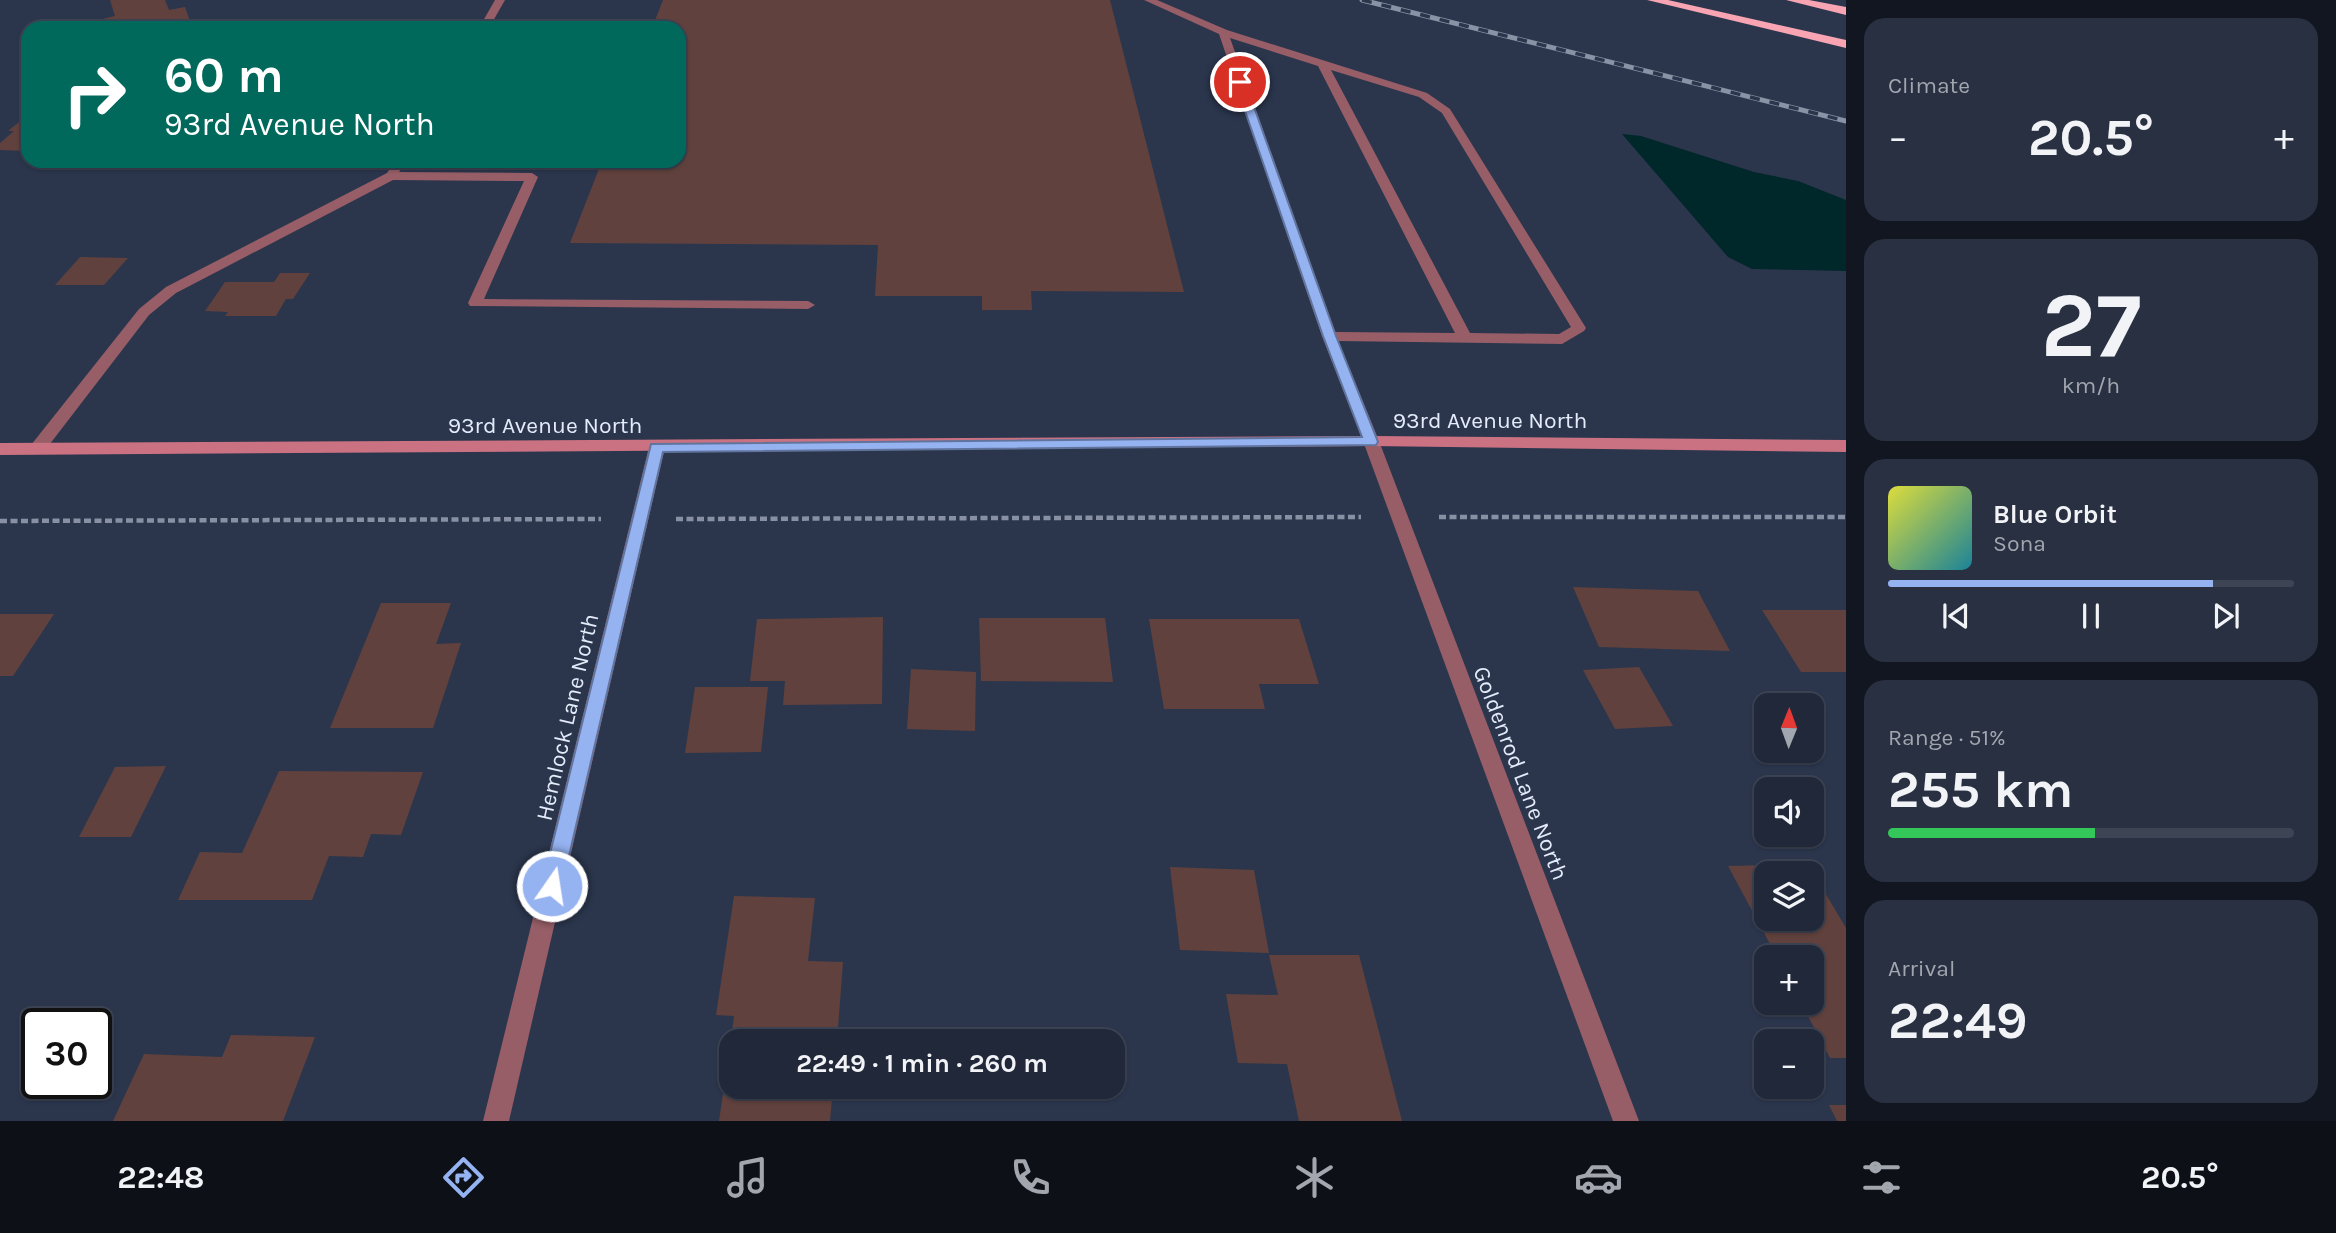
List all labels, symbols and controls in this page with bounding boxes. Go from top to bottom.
text: 60 m [164,47,284,104]
icon: right [49,49,140,140]
pin [1210,52,1270,112]
icon: arrive [1221,63,1259,101]
text: Climate [1888,72,1970,99]
text: 93rd Avenue North [164,106,435,143]
text: 20.5° [2028,107,2154,168]
text: − [1888,115,1908,160]
text: + [2274,115,2294,160]
text: 27 [2041,273,2141,379]
text: km/h [2062,372,2120,399]
street label: 93rd Avenue North [1393,407,1587,434]
street label: 93rd Avenue North [448,412,642,439]
text: Blue Orbit [1993,499,2117,530]
text: Sona [1993,530,2046,557]
icon: previous [1937,597,1975,635]
icon: pause [2072,597,2110,635]
icon: next [2207,597,2245,635]
street label: Hemlock Lane North [531,611,604,823]
street label: Goldenrod Lane North [1467,662,1574,884]
north arrow [1754,693,1824,763]
map controls [1754,693,1824,1099]
text: Range · 51% [1888,724,2006,751]
text: 255 km [1888,759,2073,820]
button: sound [1754,777,1824,847]
position arrow [515,849,589,923]
button: layers [1754,861,1824,931]
button: + [1754,945,1824,1015]
text: Arrival [1888,955,1955,982]
text: 22:49 [1888,990,2028,1051]
speed limit sign: 30 [21,1008,112,1099]
button: − [1754,1029,1824,1099]
text: 22:49 · 1 min · 260 m [796,1048,1048,1079]
icon: directions [439,1153,488,1202]
icon: music [723,1153,772,1202]
icon: phone [1006,1153,1055,1202]
icon: climate [1290,1153,1339,1202]
icon: car [1574,1153,1623,1202]
icon: filters [1857,1153,1906,1202]
text: 22:48 [117,1159,204,1196]
text: 20.5° [2141,1159,2219,1196]

